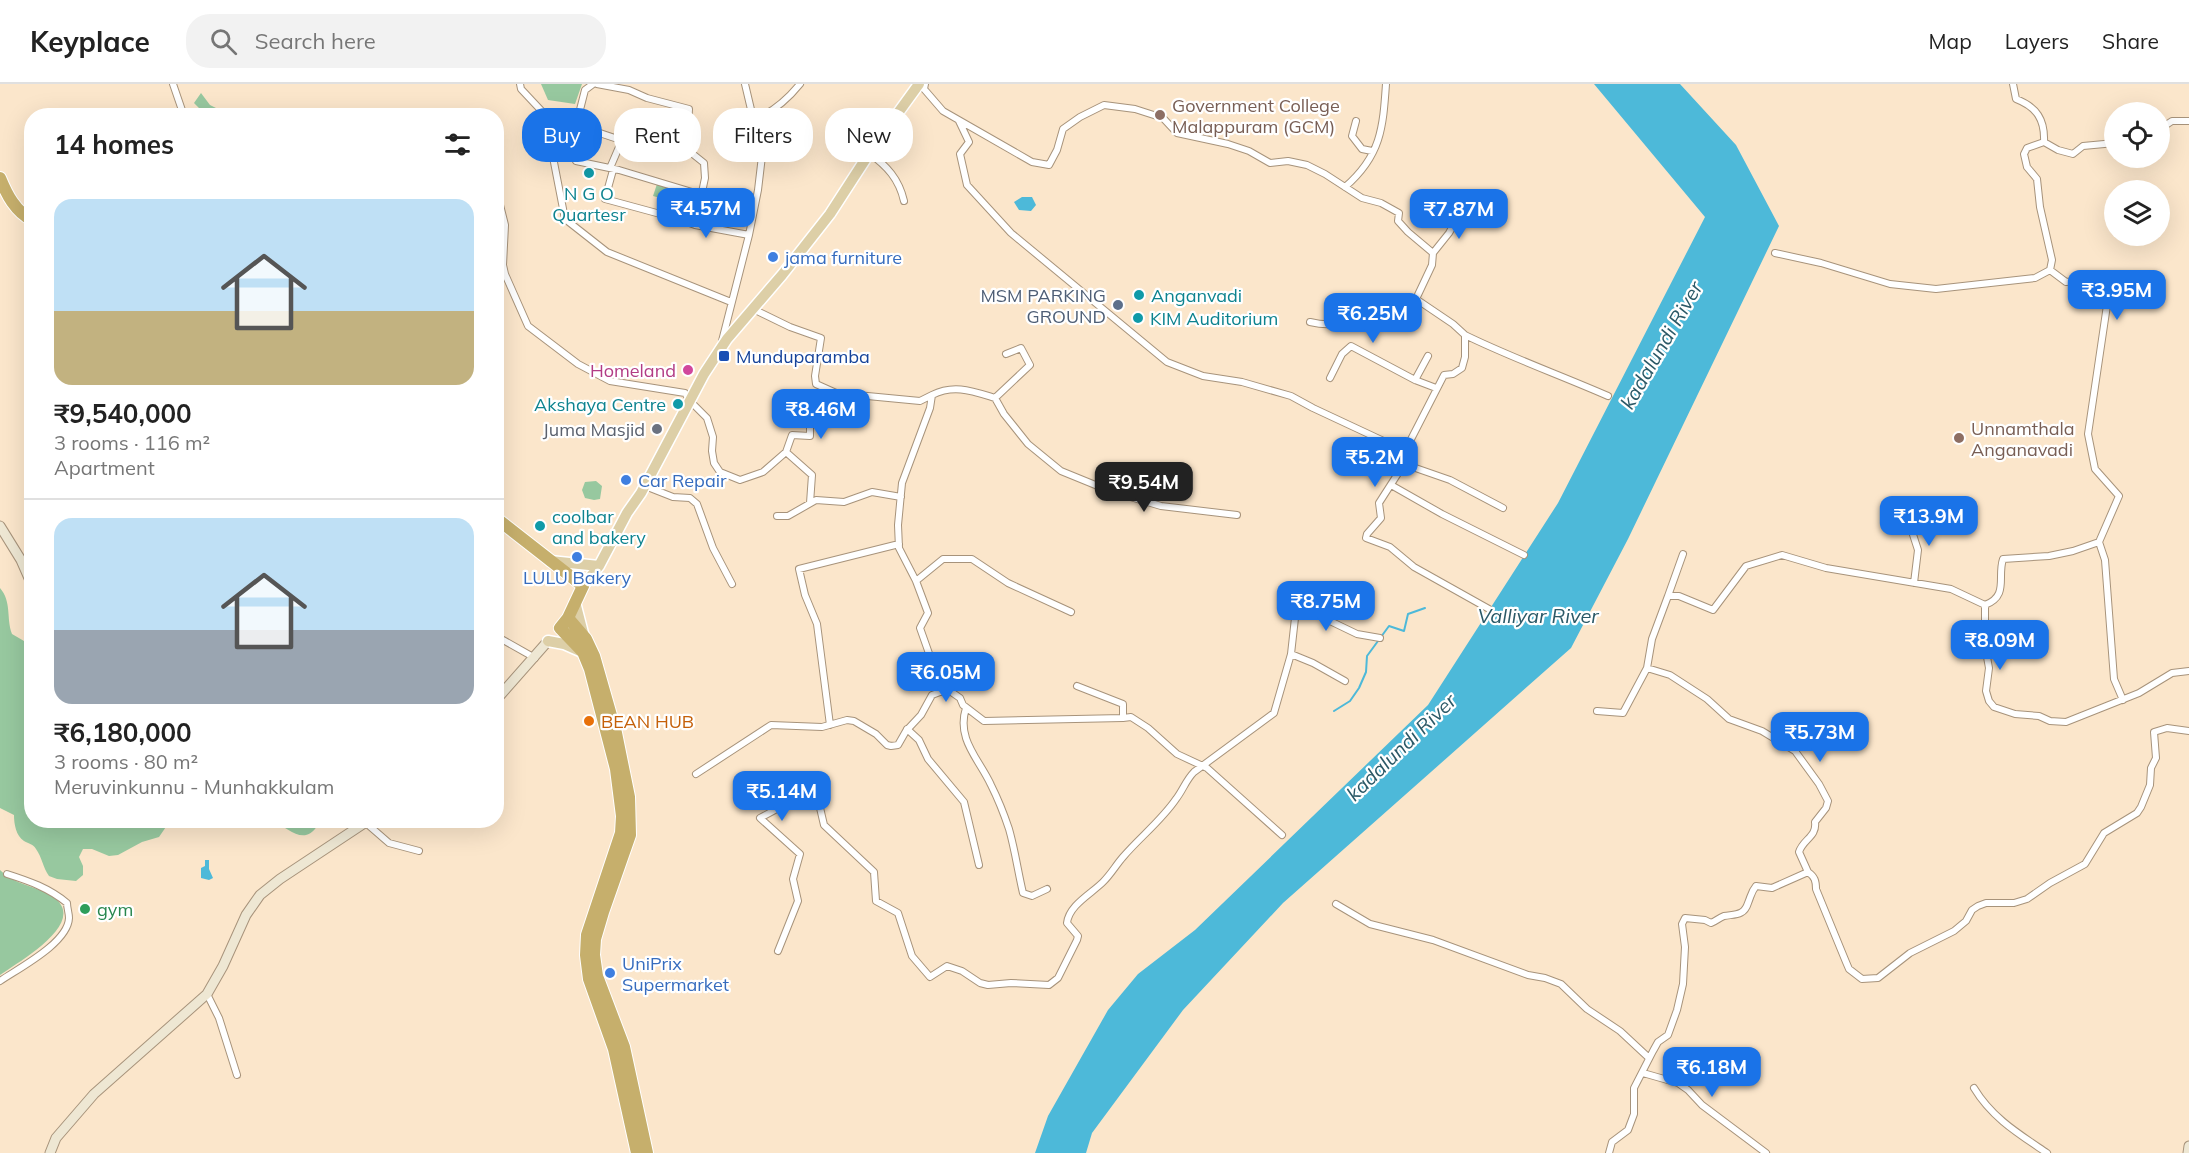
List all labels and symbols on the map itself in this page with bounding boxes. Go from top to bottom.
place label: Government College Malappuram (GCM) [1172,94,1340,138]
marker: Government College Malappuram (GCM) [1153,108,1167,122]
marker: N G O Quartesr [582,166,596,180]
place label: N G O Quartesr [552,182,626,226]
pin: ₹4.57M [657,188,755,239]
pin: ₹7.87M [1410,189,1508,240]
place label: jama furniture [783,246,902,269]
marker: jama furniture [766,250,780,264]
pin: ₹3.95M [2068,270,2166,321]
water label: kadalundi River [1614,276,1708,413]
place label: MSM PARKING GROUND [980,284,1106,328]
place label: Anganvadi [1151,284,1242,307]
marker: Anganvadi [1132,288,1146,302]
pin: ₹6.25M [1324,293,1422,344]
marker: MSM PARKING GROUND [1111,298,1125,312]
place label: KIM Auditorium [1150,307,1278,330]
marker: KIM Auditorium [1131,311,1145,325]
place label: Munduparamba [736,345,870,368]
marker: Munduparamba [717,349,731,363]
place label: Homeland [590,359,676,382]
marker: Homeland [681,363,695,377]
pin: ₹8.46M [772,389,870,440]
place label: Akshaya Centre [534,393,666,416]
marker: Akshaya Centre [671,397,685,411]
place label: Unnamthala Anganavadi [1971,417,2075,461]
place label: Juma Masjid [543,418,645,441]
marker: Juma Masjid [650,422,664,436]
marker: Unnamthala Anganavadi [1952,431,1966,445]
pin: ₹5.2M [1333,437,1417,488]
pin: ₹9.54M [1095,462,1193,513]
place label: Car Repair [638,469,727,492]
marker: Car Repair [619,473,633,487]
pin: ₹13.9M [1880,496,1978,547]
place label: coolbar and bakery [552,505,646,549]
marker: coolbar and bakery [533,519,547,533]
marker: LULU Bakery [570,550,584,564]
place label: LULU Bakery [523,566,632,589]
pin: ₹8.75M [1277,581,1375,632]
water label: Valliyar River [1477,603,1599,628]
pin: ₹8.09M [1951,620,2049,671]
pin: ₹6.05M [897,652,995,703]
water label: kadalundi River [1341,688,1462,806]
place label: BEAN HUB [601,710,694,733]
pin: ₹5.73M [1771,712,1869,763]
marker: BEAN HUB [582,714,596,728]
pin: ₹5.14M [733,771,831,822]
place label: gym [97,898,133,921]
marker: gym [78,902,92,916]
place label: UniPrix Supermarket [622,952,729,996]
marker: UniPrix Supermarket [603,966,617,980]
pin: ₹6.18M [1663,1047,1761,1098]

